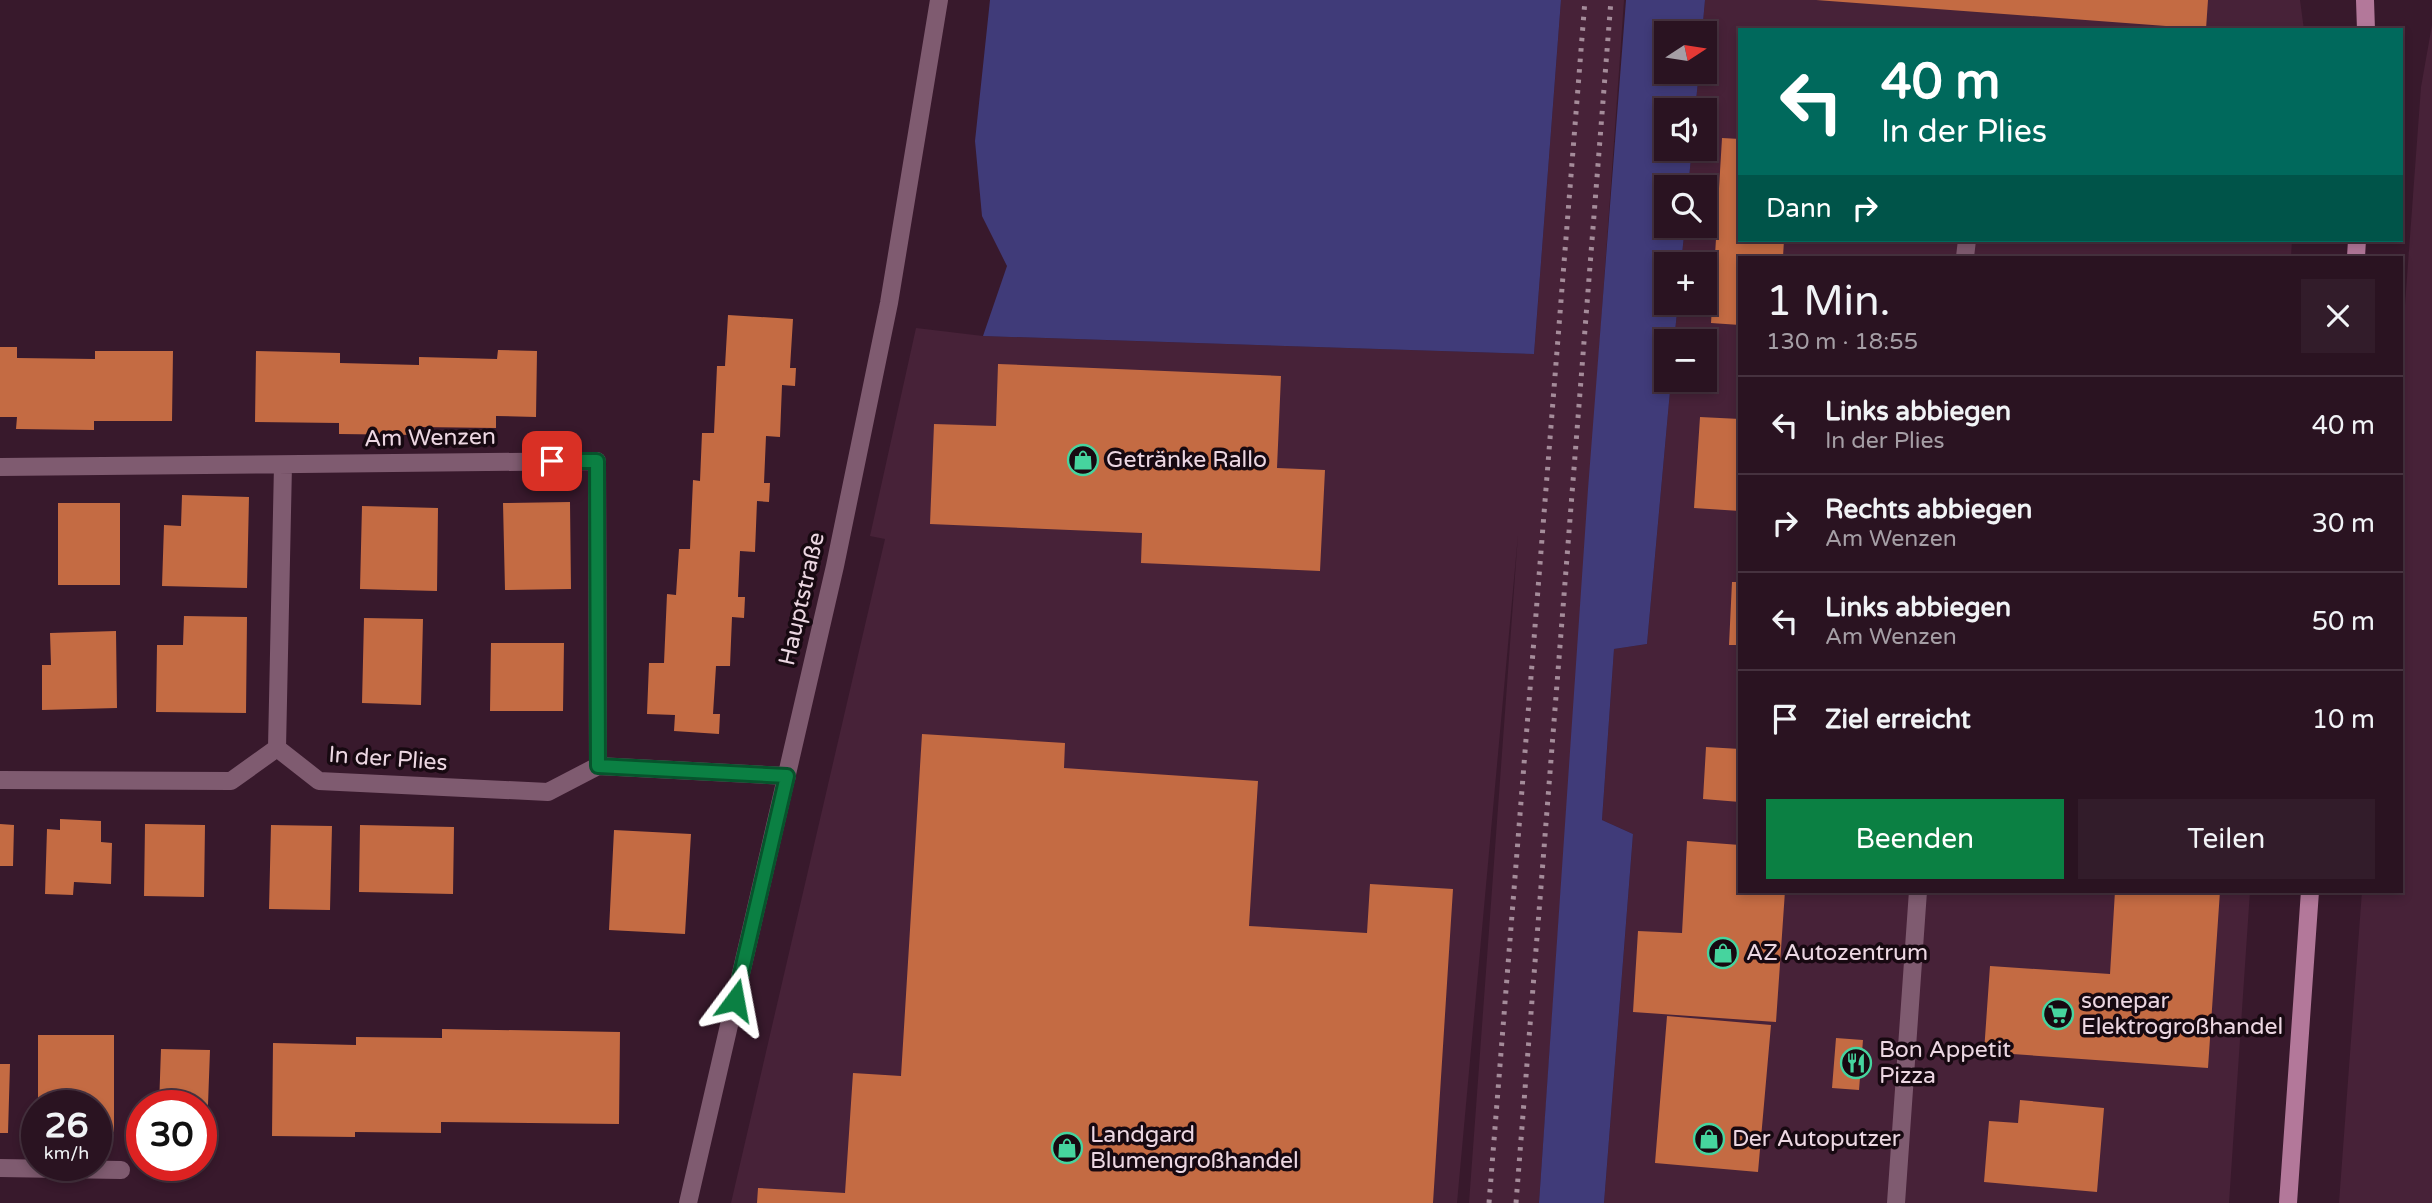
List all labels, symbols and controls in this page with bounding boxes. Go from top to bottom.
north arrow [1654,21,1717,84]
map controls [1654,21,1717,392]
text: 40 m [1881,53,2000,112]
icon: left [1766,56,1857,147]
button: sound [1654,98,1717,161]
text: In der Plies [1881,113,2047,151]
button: search [1654,175,1717,238]
icon: right [1846,189,1884,227]
text: Dann [1766,193,1832,224]
button: + [1654,252,1717,315]
text: 1 Min. [1766,276,1890,327]
button: close [2301,279,2375,353]
text: 130 m · 18:55 [1766,328,1918,356]
button: − [1654,329,1717,392]
text: Links abbiegen [1825,396,2011,427]
icon: left [1766,406,1804,444]
text: 40 m [2312,410,2375,441]
street label: Am Wenzen [364,423,496,453]
text: In der Plies [1825,427,1944,455]
pin [522,431,582,491]
icon: arrive [533,442,571,480]
shop icon: Getränke Rallo [1066,443,1100,477]
place label: Getränke Rallo [1106,446,1267,474]
text: Rechts abbiegen [1825,494,2032,525]
icon: right [1766,504,1804,542]
text: 30 m [2312,508,2375,539]
text: Am Wenzen [1825,525,1957,553]
street label: Hauptstraße [773,530,831,668]
text: Links abbiegen [1825,592,2011,623]
icon: left [1766,602,1804,640]
text: 50 m [2312,606,2375,637]
text: Am Wenzen [1825,623,1957,651]
icon: arrive [1766,700,1804,738]
text: Ziel erreicht [1825,704,1971,735]
text: 10 m [2312,704,2375,735]
street label: In der Plies [327,741,449,777]
button: Beenden [1766,799,2064,879]
button: Teilen [2078,799,2375,879]
shop icon: AZ Autozentrum [1706,936,1740,970]
place label: AZ Autozentrum [1746,939,1928,967]
position arrow [698,963,772,1037]
place label: sonepar Elektrogroßhandel [2081,987,2283,1041]
supermarket icon: sonepar Elektrogroßhandel [2041,997,2075,1031]
place label: Bon Appetit Pizza [1879,1036,2011,1090]
restaurant icon: Bon Appetit Pizza [1839,1046,1873,1080]
speed limit sign: 30 [126,1090,217,1181]
text: 26 [45,1105,88,1147]
place label: Landgard Blumengroßhandel [1090,1121,1299,1175]
shop icon: Der Autoputzer [1692,1122,1726,1156]
place label: Der Autoputzer [1732,1125,1901,1153]
shop icon: Landgard Blumengroßhandel [1050,1131,1084,1165]
text: km/h [44,1142,89,1164]

